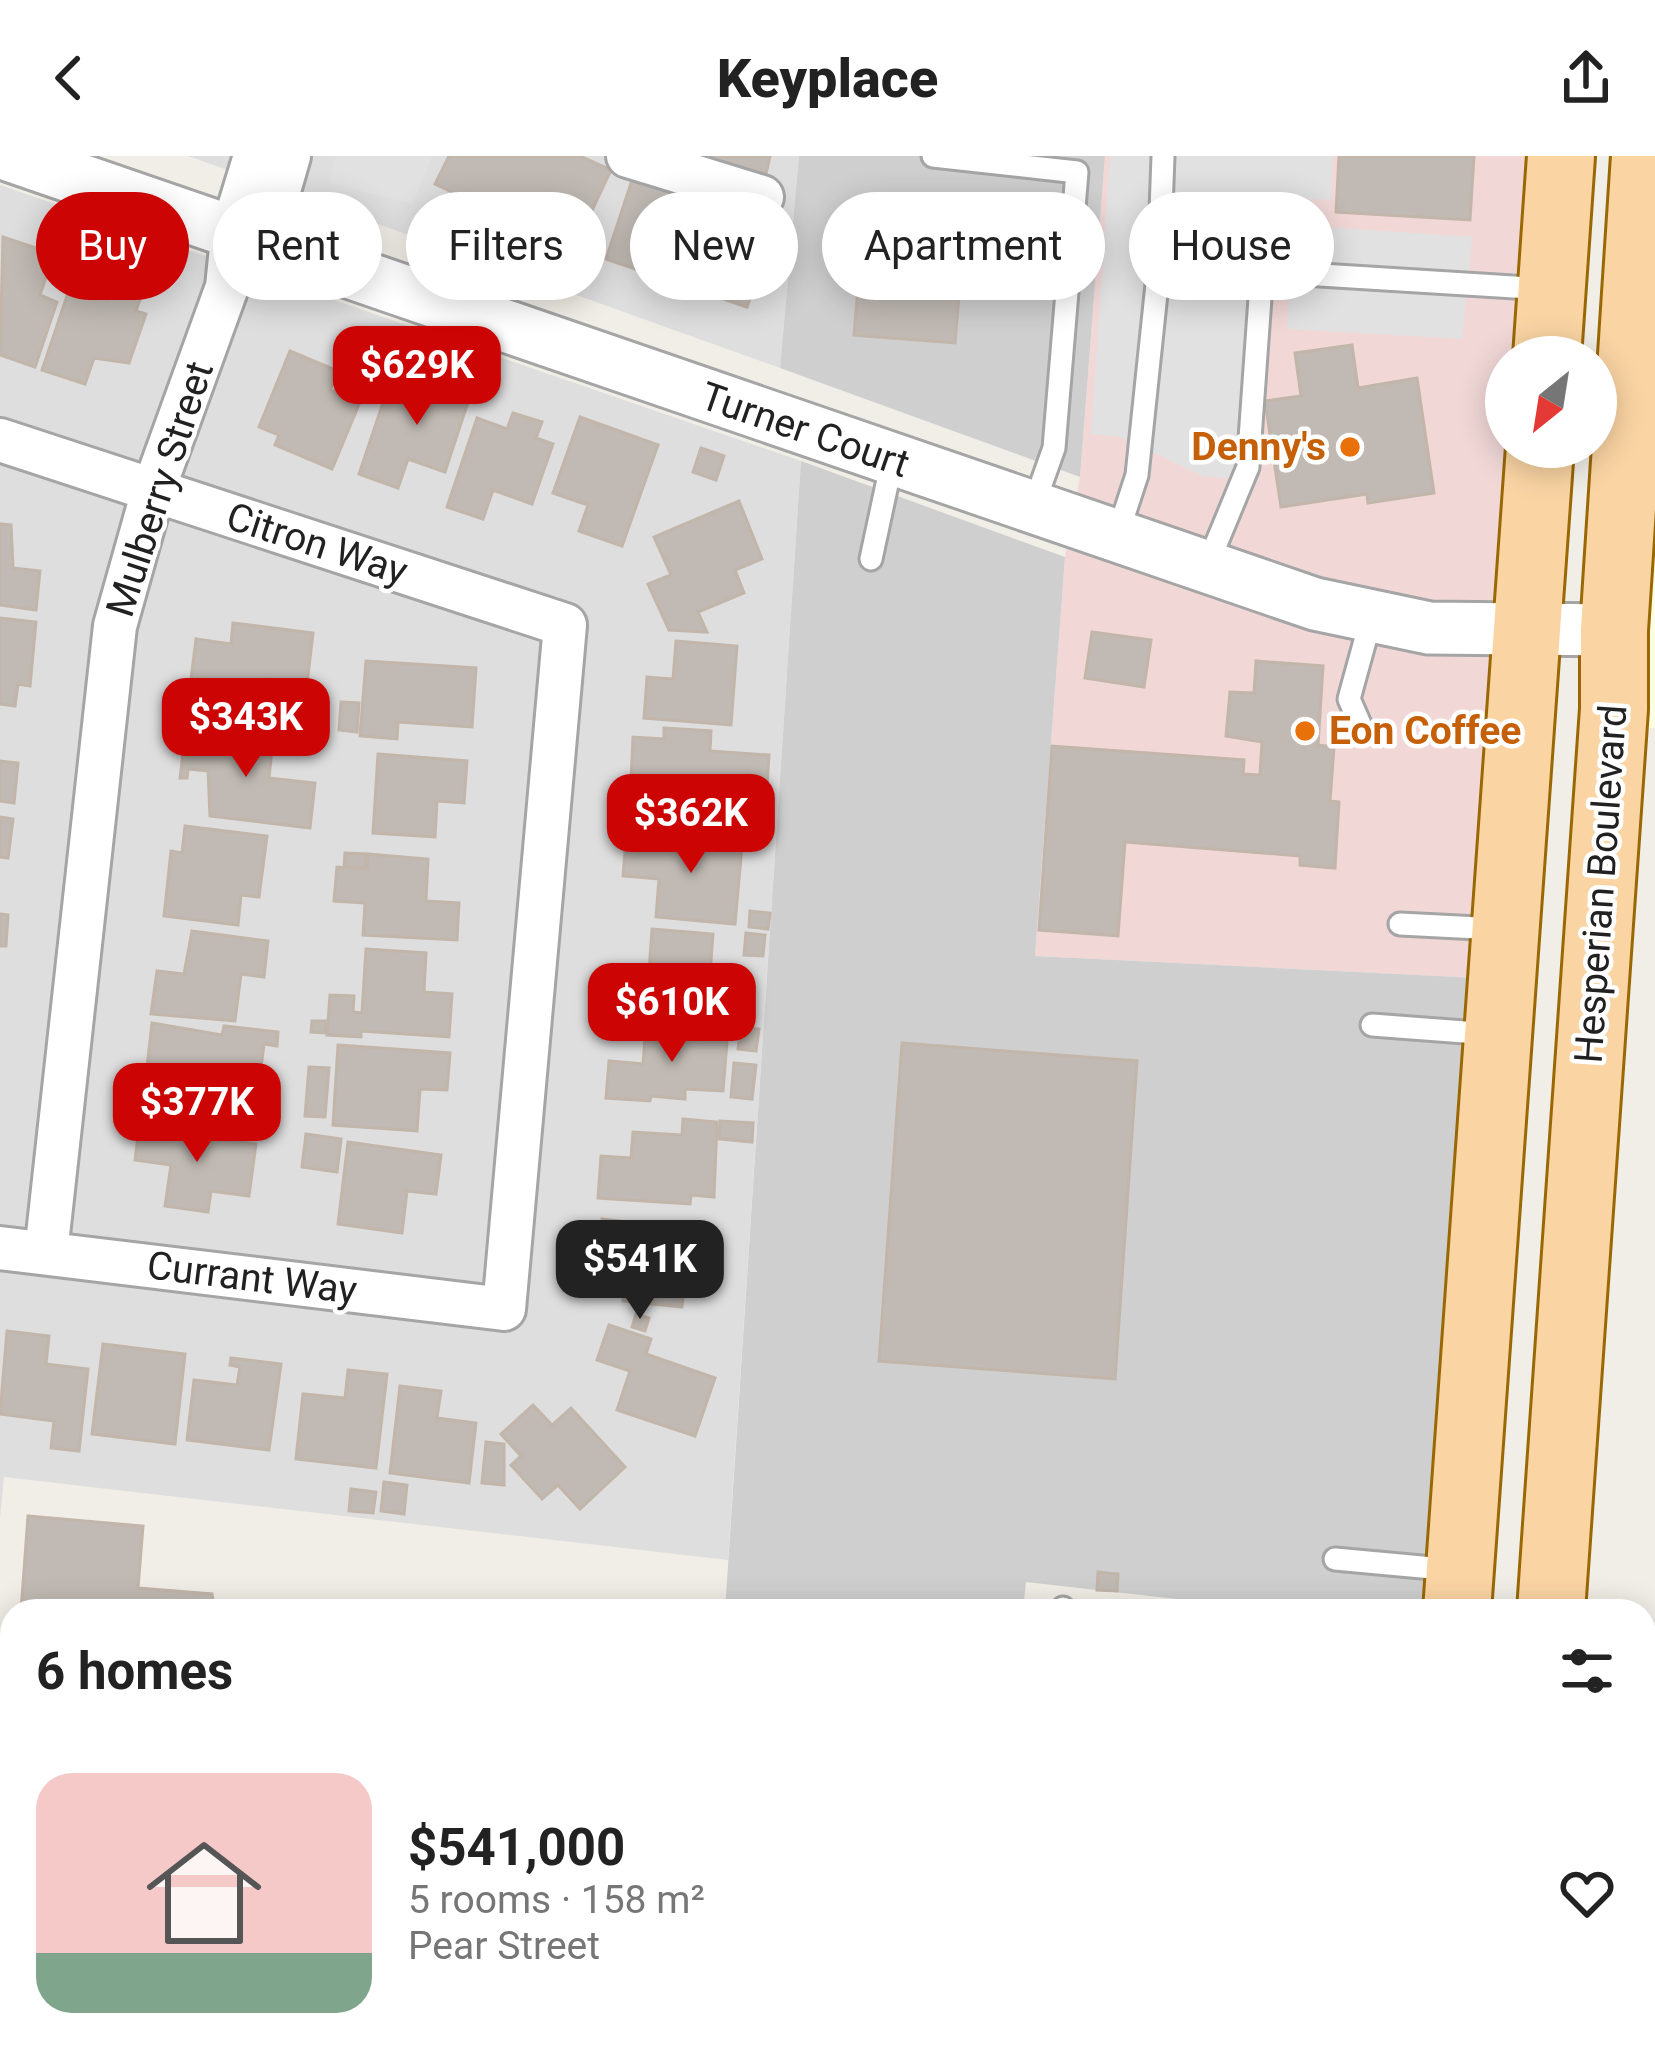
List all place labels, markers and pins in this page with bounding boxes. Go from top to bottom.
pin: $629K [333,326,501,428]
place label: Denny's [1191,424,1326,470]
marker: Denny's [1337,434,1363,460]
pin: $343K [162,678,330,780]
place label: Eon Coffee [1329,708,1521,754]
marker: Eon Coffee [1292,718,1318,744]
pin: $362K [607,774,775,876]
pin: $610K [588,963,756,1065]
pin: $377K [113,1063,281,1165]
pin: $541K [556,1220,724,1322]

